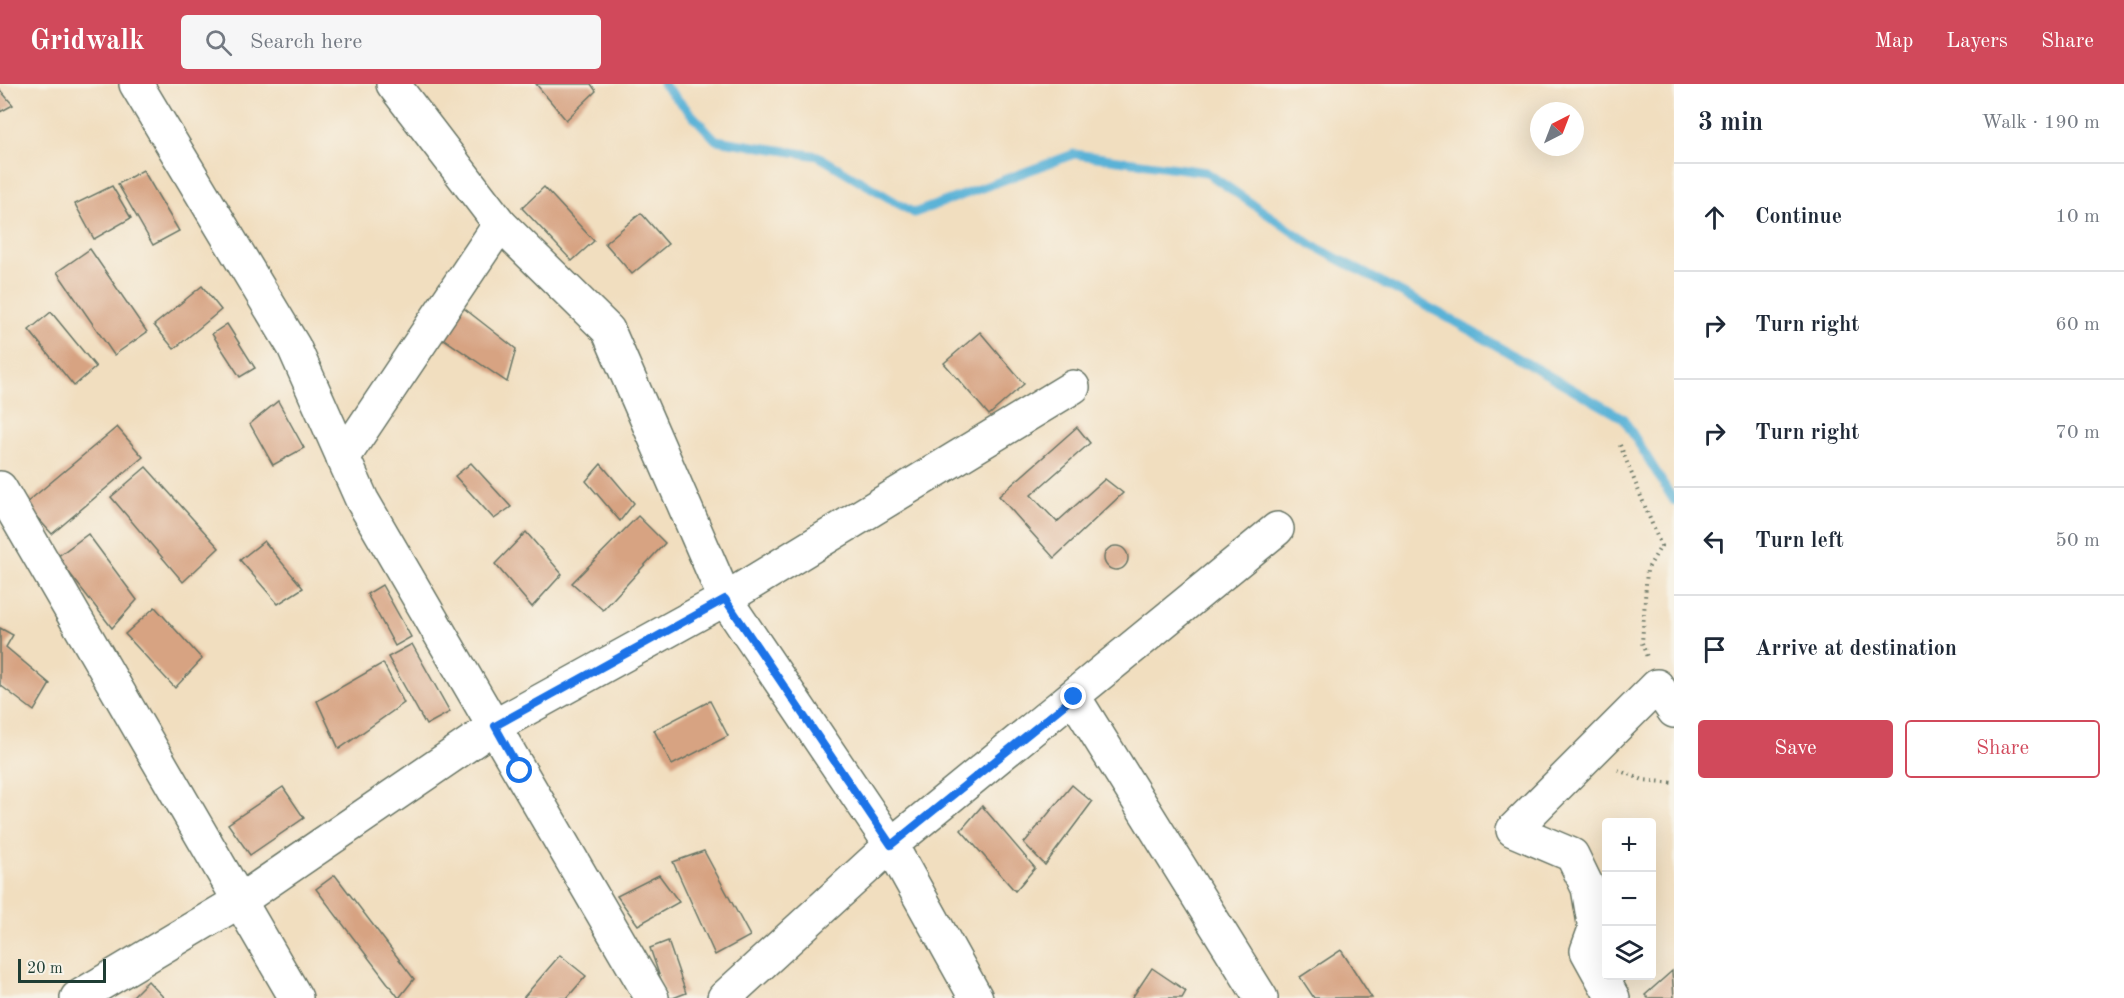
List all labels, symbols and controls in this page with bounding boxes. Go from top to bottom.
search box [181,15,601,69]
icon: search [202,26,235,59]
text: Gridwalk [30,28,145,56]
text: Search here [250,31,362,53]
text: Map [1874,31,1913,52]
text: Layers [1946,31,2008,52]
text: Share [2041,31,2094,52]
north arrow [1530,102,1584,156]
text: 3 min [1698,110,1763,136]
text: Walk · 190 m [1981,113,2100,133]
icon: ahead [1698,201,1731,234]
text: Continue [1755,206,1842,228]
text: 10 m [2055,207,2100,227]
icon: right [1698,309,1731,342]
text: Turn right [1755,314,1859,336]
text: 60 m [2055,315,2100,335]
icon: right [1698,417,1731,450]
text: Turn right [1755,422,1859,444]
text: 70 m [2055,423,2100,443]
icon: left [1698,525,1731,558]
text: Turn left [1755,530,1844,552]
text: 50 m [2055,531,2100,551]
icon: arrive [1698,633,1731,666]
text: Arrive at destination [1755,638,1957,660]
route end [1060,683,1086,709]
button: Save [1698,720,1893,778]
button: Share [1905,720,2100,778]
route start [506,757,532,783]
map controls [1602,818,1656,980]
button: + [1602,818,1656,872]
button: − [1602,872,1656,926]
button: layers [1602,926,1656,980]
scale bar [18,956,106,984]
text: 20 m [27,961,63,977]

